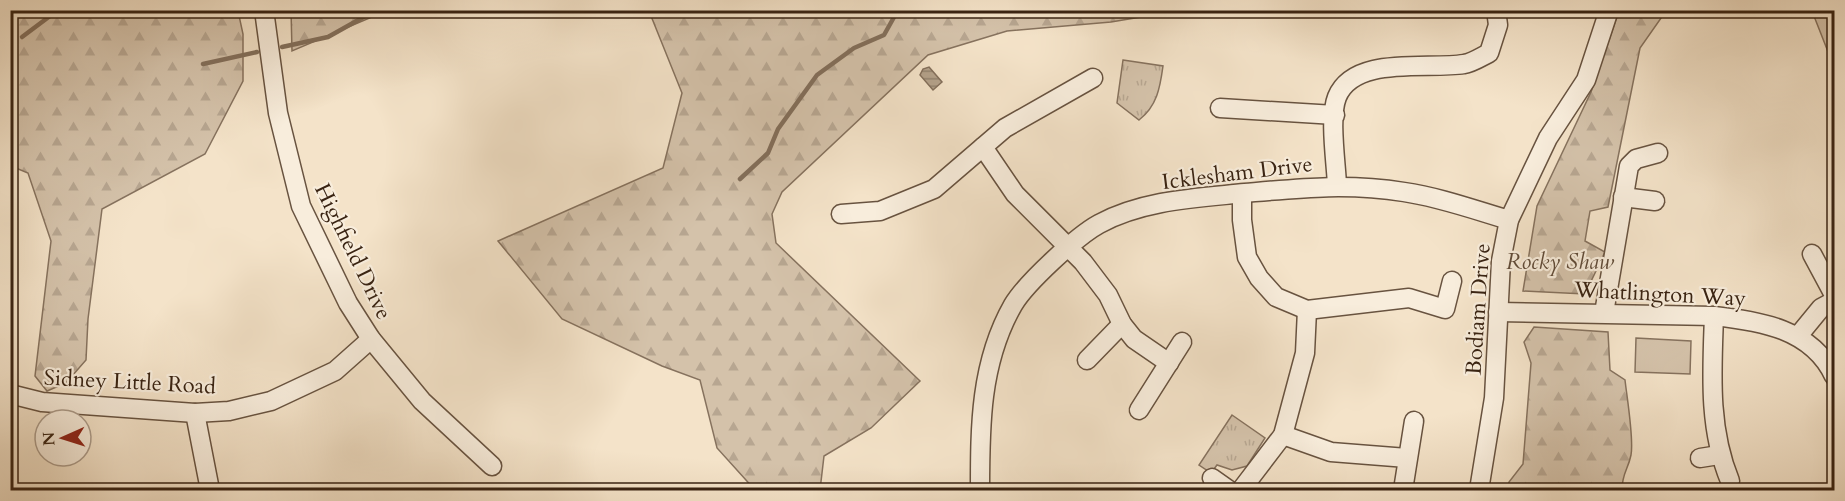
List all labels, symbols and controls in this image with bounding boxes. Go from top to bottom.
street label: Icklesham Drive [1160,149,1314,197]
street label: Highfield Drive [307,178,399,324]
street label: Bodiam Drive [1458,242,1498,376]
park label: Rocky Shaw [1506,247,1615,277]
street label: Whatlington Way [1572,274,1747,314]
street label: Sidney Little Road [43,363,217,401]
north arrow [33,408,93,468]
text: N [38,431,60,446]

